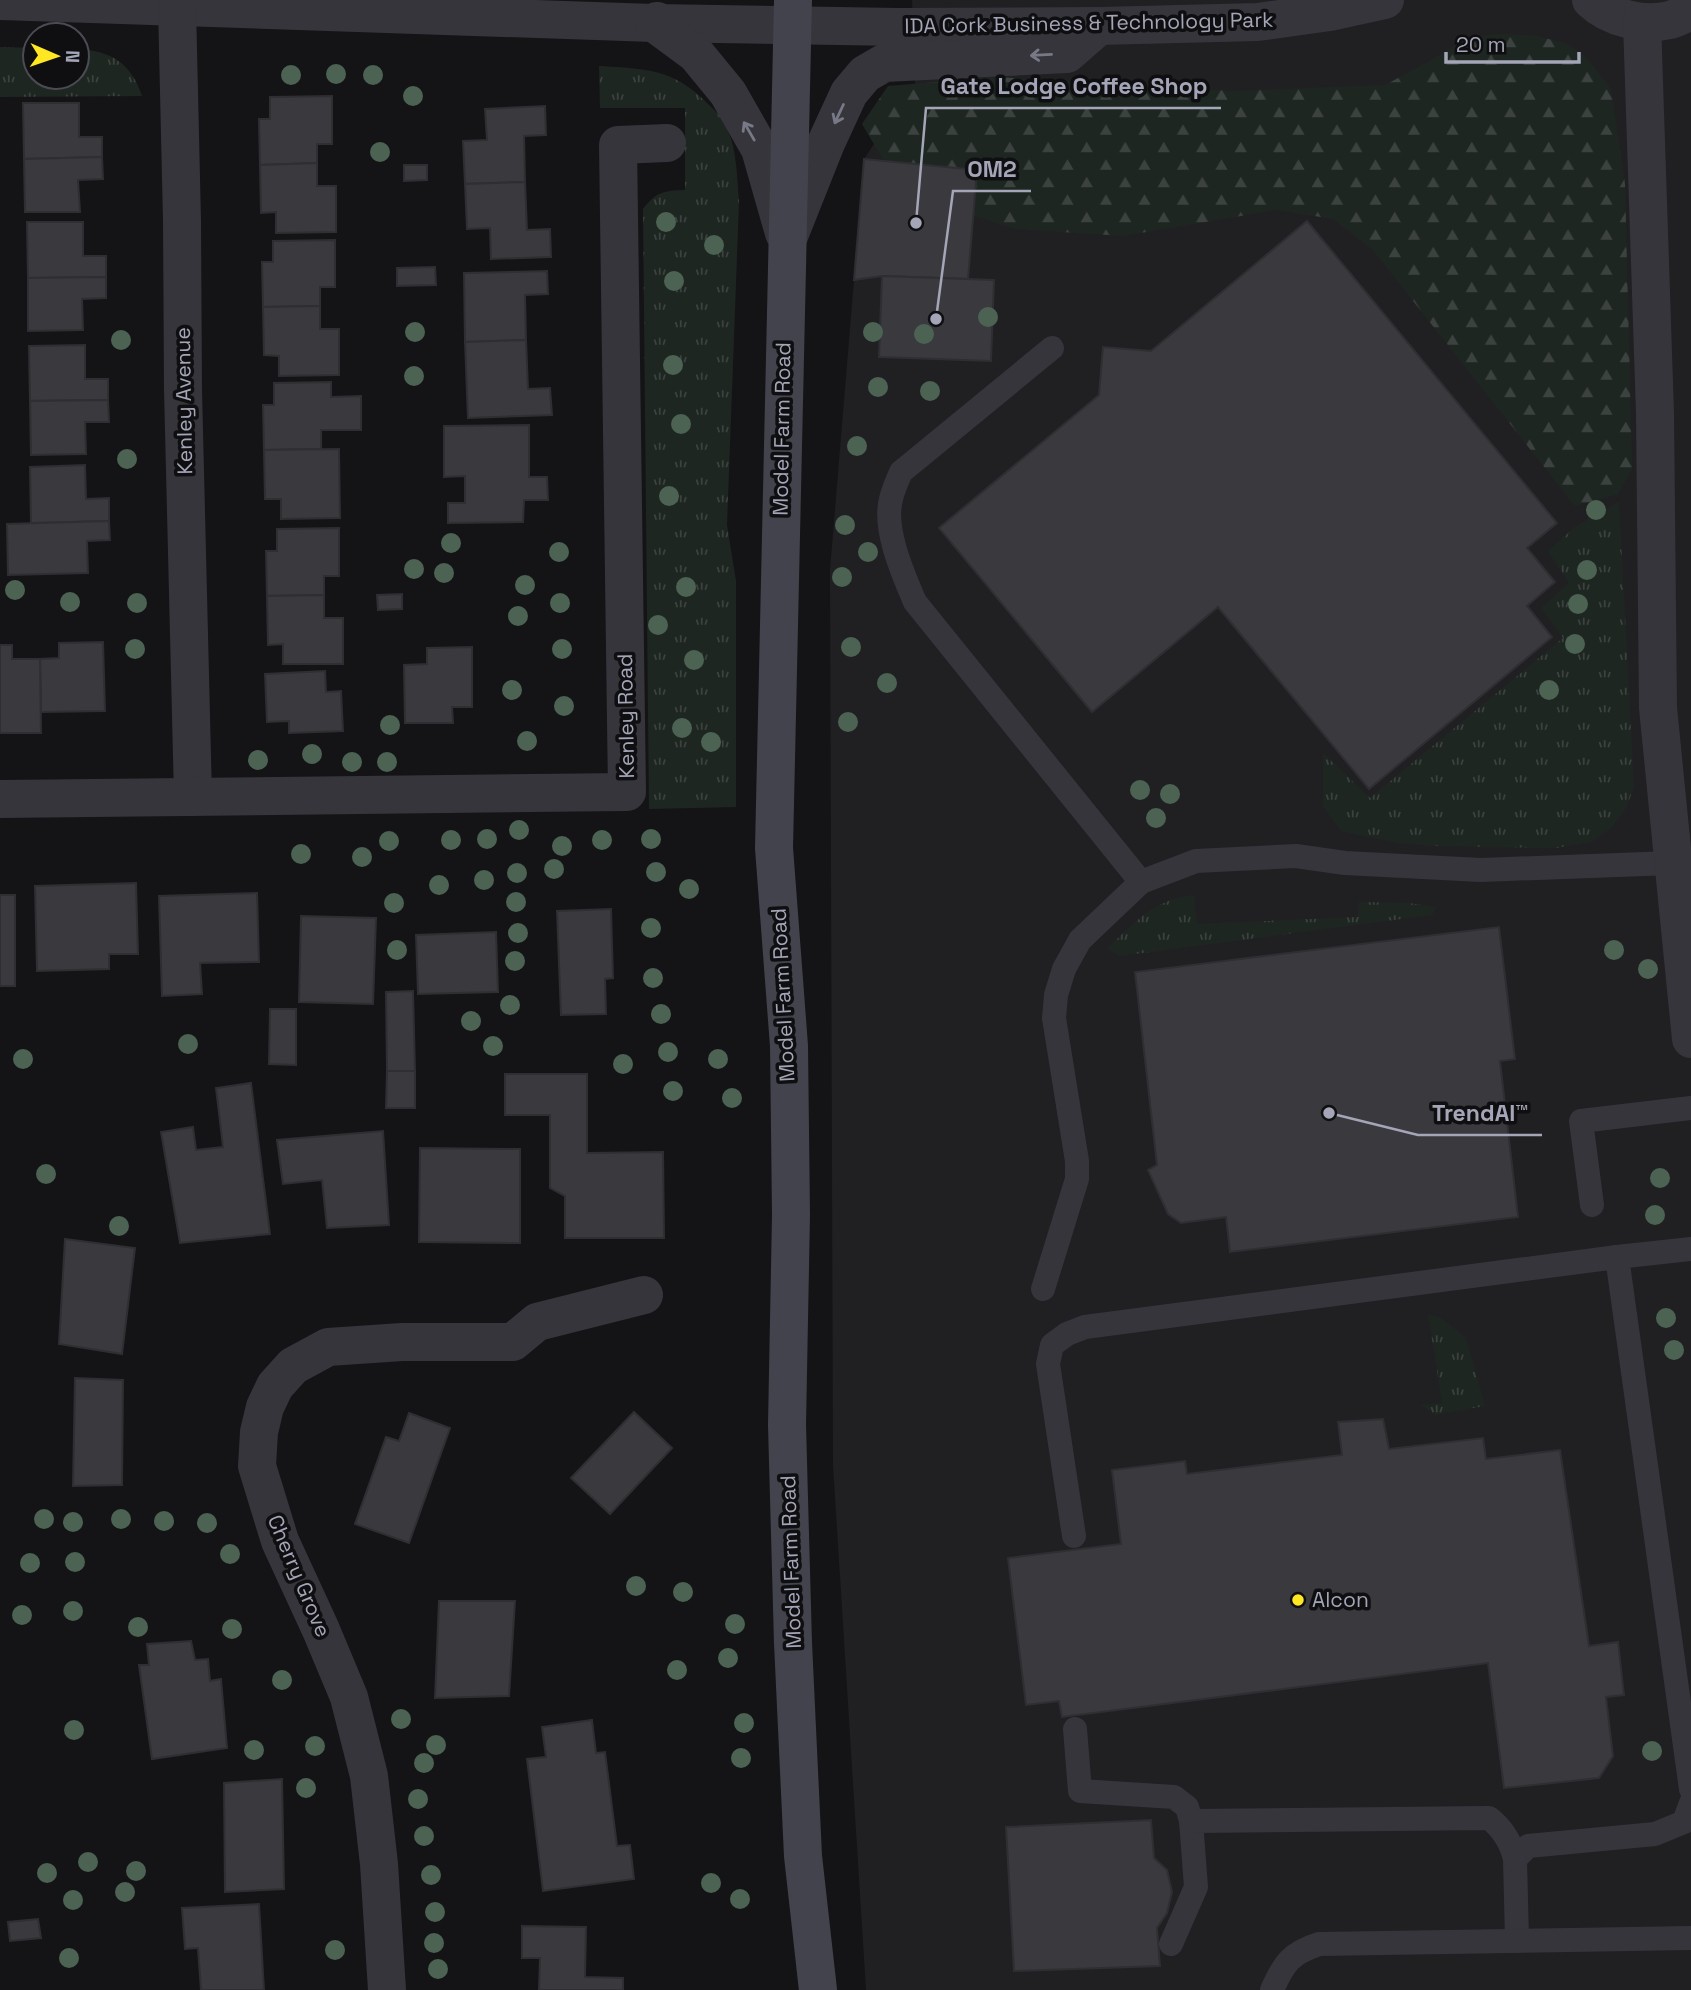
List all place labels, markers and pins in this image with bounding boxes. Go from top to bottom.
callout: Gate Lodge Coffee Shop [926,64,1221,108]
callout: OM2 [953,147,1031,191]
callout: TrendAI™ [1418,1091,1542,1135]
place label: Alcon [1312,1586,1369,1613]
marker: Alcon [1290,1592,1306,1608]

